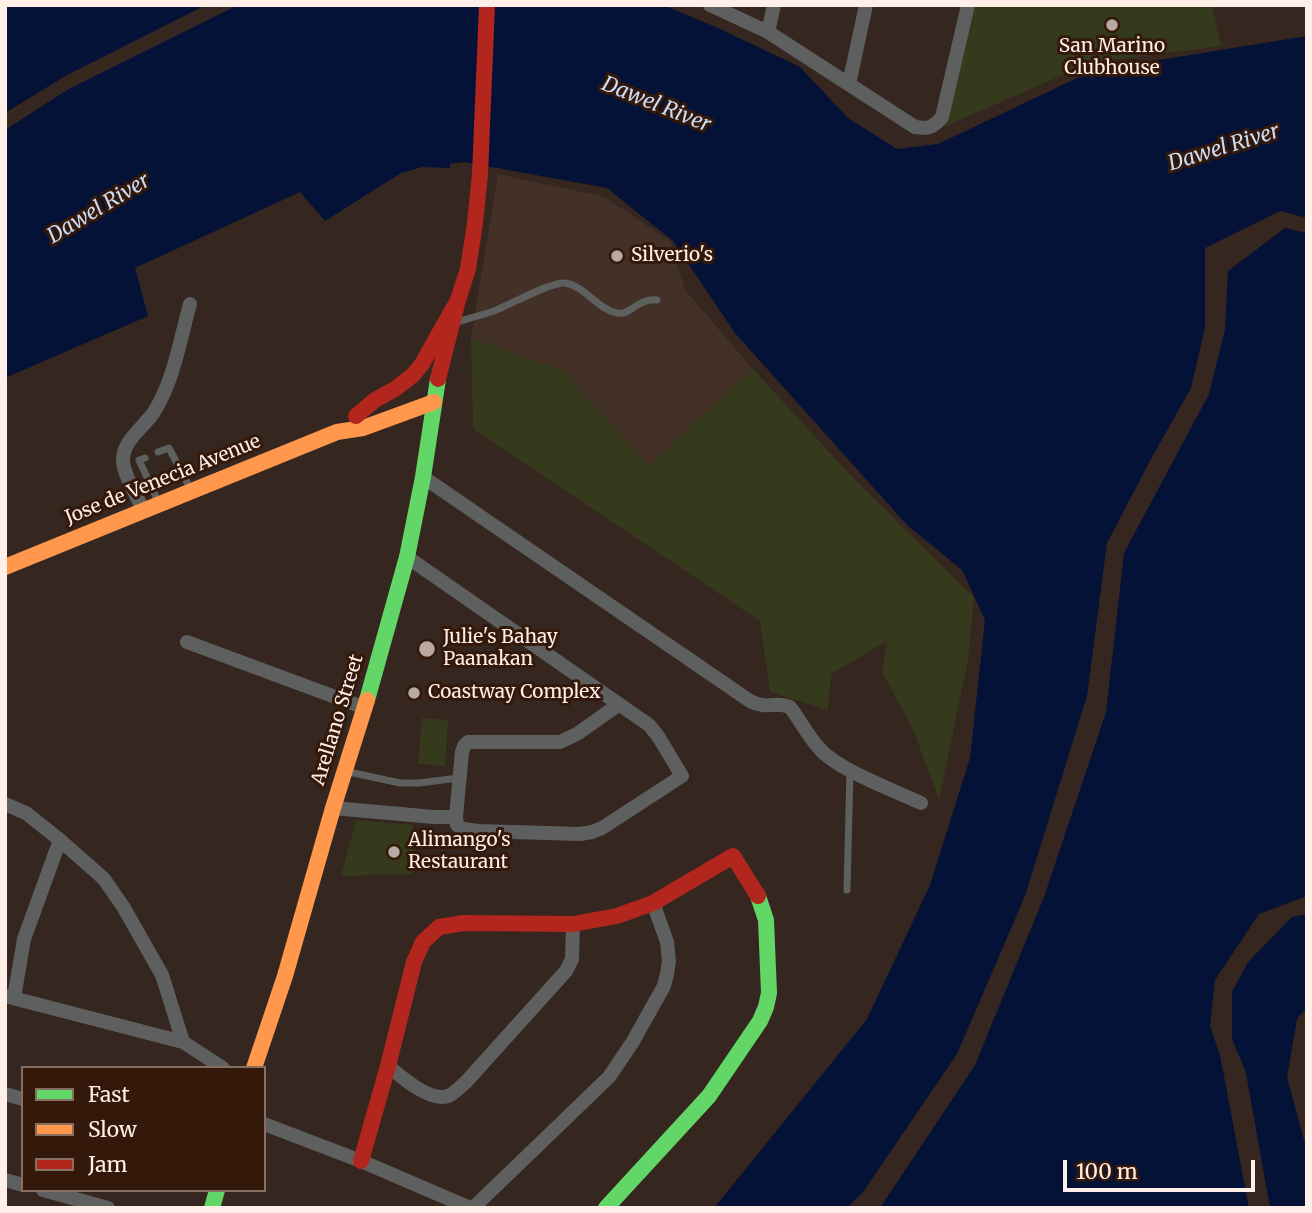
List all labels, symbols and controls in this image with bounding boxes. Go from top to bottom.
marker: San Marino Clubhouse [1104,17,1120,33]
place label: San Marino Clubhouse [1059,36,1165,80]
water label: Dawel River [598,72,714,138]
water label: Dawel River [1165,119,1283,177]
water label: Dawel River [43,169,155,249]
place label: Silverio's [631,245,713,267]
marker: Silverio's [609,248,625,264]
street label: Jose de Venecia Avenue [62,430,264,530]
place label: Julie's Bahay Paanakan [443,627,558,671]
marker: Julie's Bahay Paanakan [417,639,437,659]
street label: Arellano Street [307,652,369,788]
place label: Coastway Complex [428,682,601,704]
marker: Coastway Complex [406,685,422,701]
place label: Alimango's Restaurant [408,830,511,874]
marker: Alimango's Restaurant [386,844,402,860]
legend [21,1066,266,1192]
text: Fast [88,1081,130,1108]
text: Slow [88,1116,137,1143]
scale bar [1067,1146,1260,1190]
text: Jam [88,1151,127,1178]
text: 100 m [1076,1158,1138,1185]

